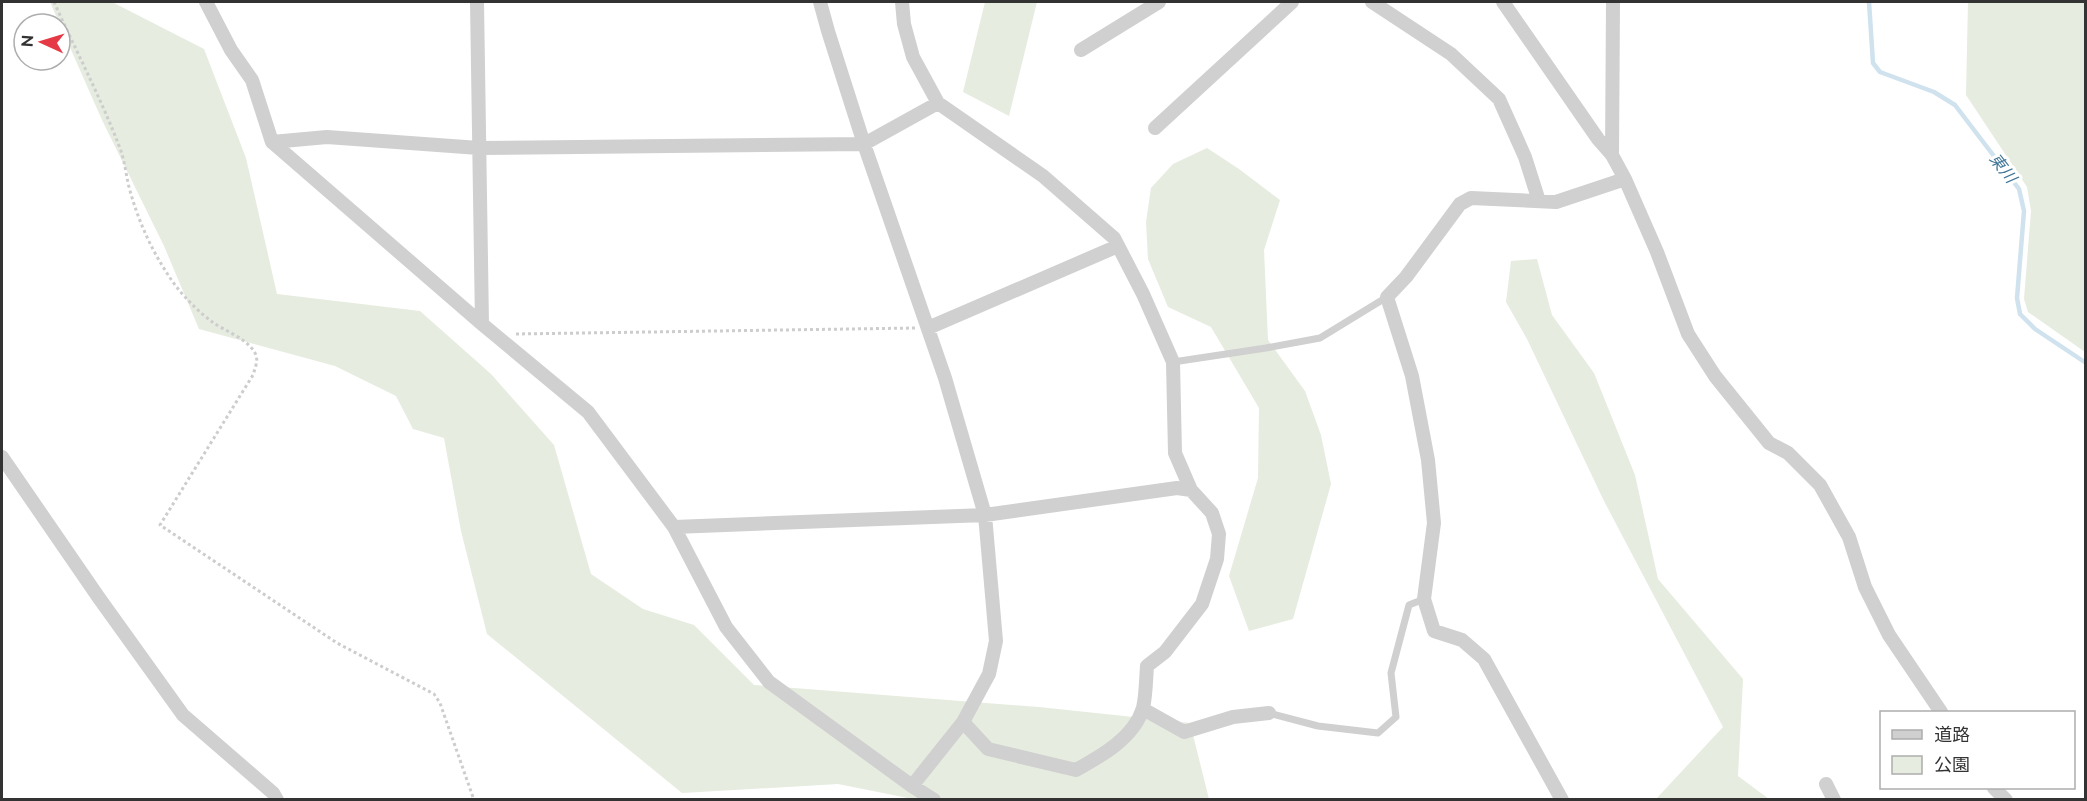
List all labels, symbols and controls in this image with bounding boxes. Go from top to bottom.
north arrow [12,12,72,72]
text: N [18,34,37,48]
water label: 東川 [1986,150,2022,188]
legend [1880,711,2075,789]
text: 道路 [1934,724,1970,745]
text: 公園 [1934,754,1970,775]

